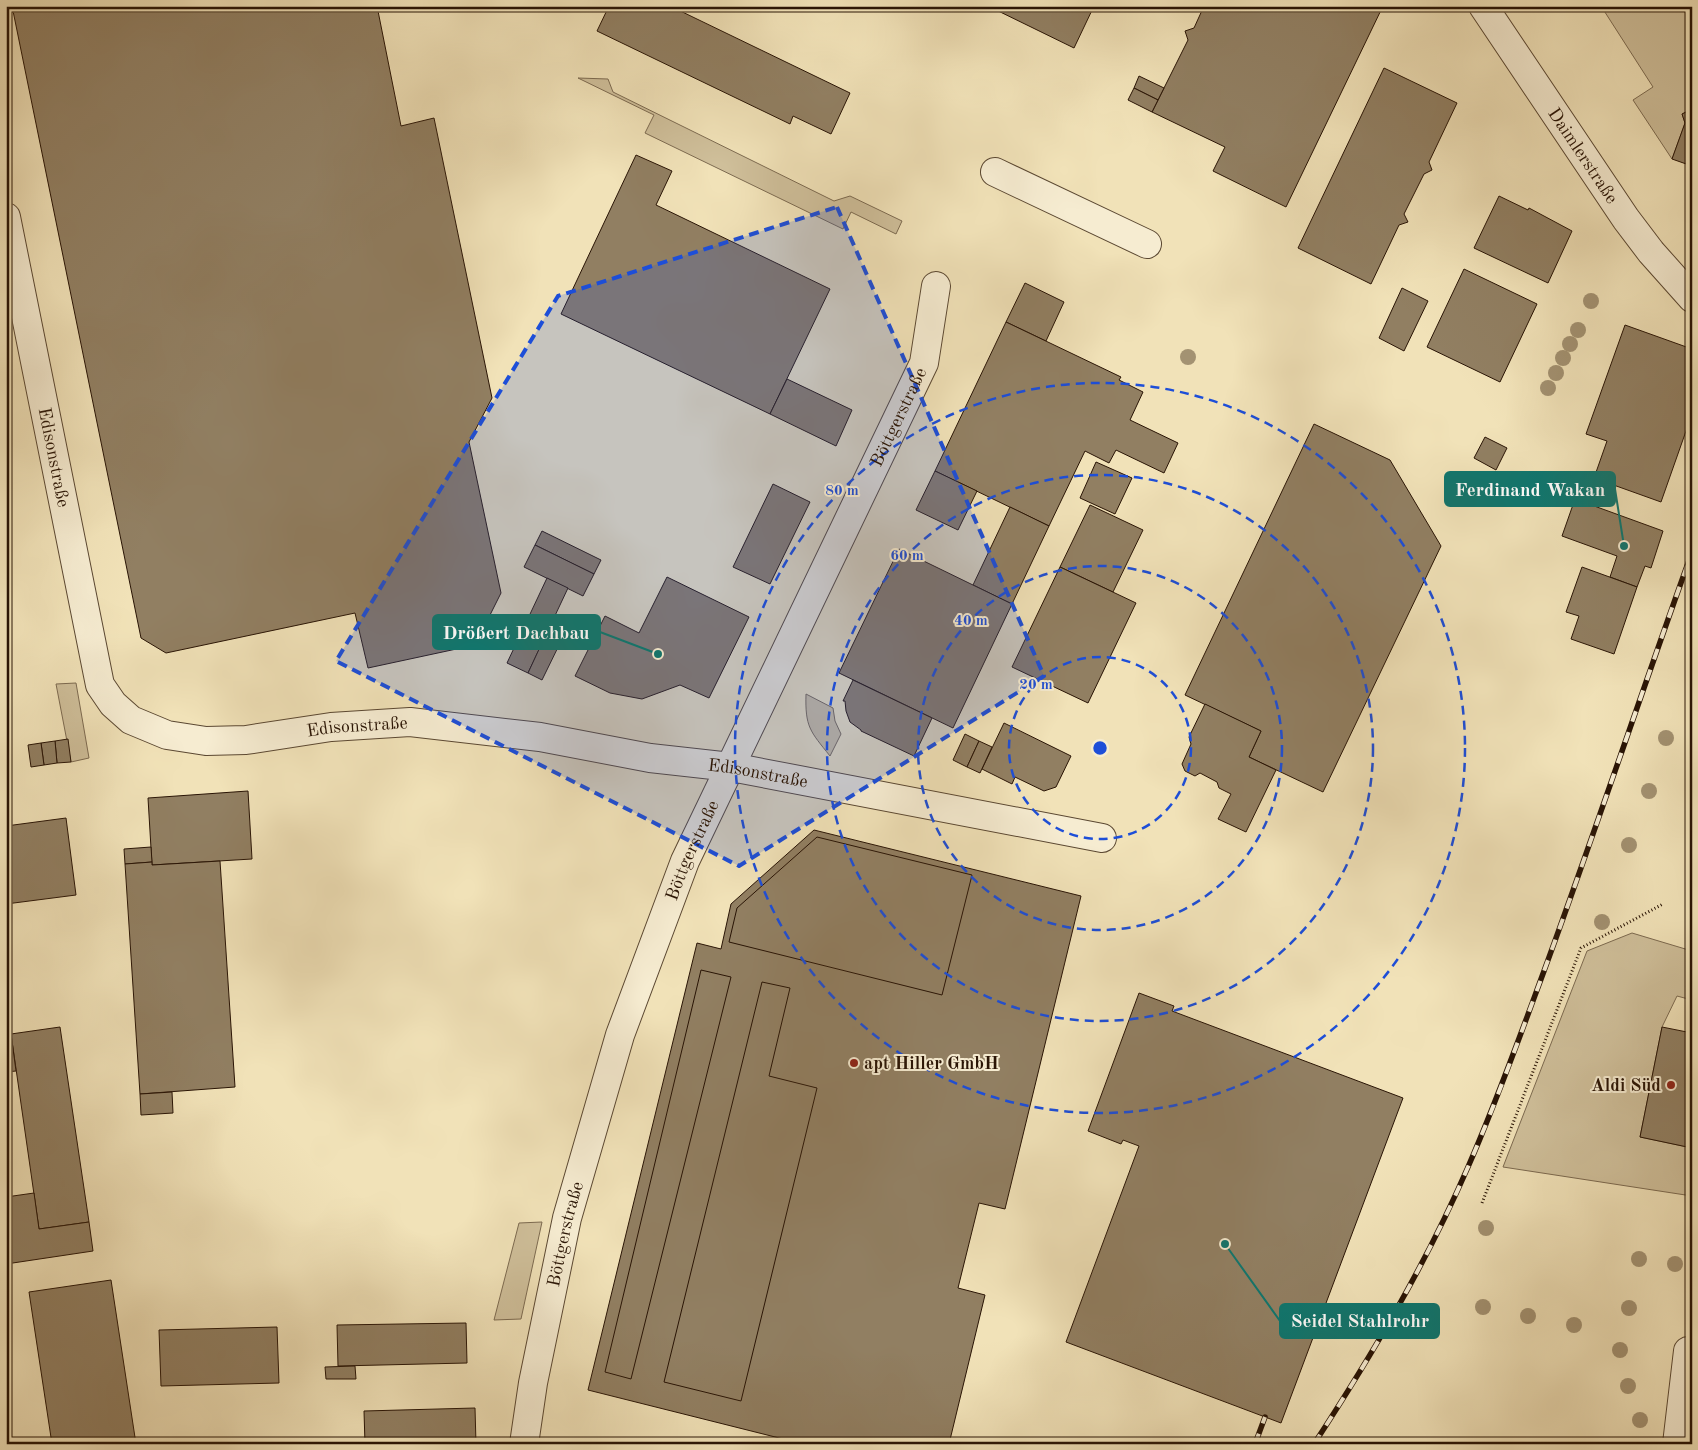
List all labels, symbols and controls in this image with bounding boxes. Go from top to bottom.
street label: Daimlerstraße [1544,105,1621,207]
street label: Böttgerstraße [868,365,930,470]
street label: Edisonstraße [34,406,72,509]
callout: Ferdinand Wakan [1445,472,1615,506]
text: Ferdinand Wakan [1455,482,1605,501]
text: 80 m [825,484,859,499]
text: 60 m [890,549,924,564]
text: 40 m [954,614,988,629]
callout: Drößert Dachbau [433,615,600,649]
text: Drößert Dachbau [442,625,590,644]
text: 20 m [1019,678,1053,693]
street label: Edisonstraße [305,714,408,741]
centre of rings [1091,739,1109,757]
street label: Edisonstraße [707,756,809,792]
street label: Böttgerstraße [663,798,723,903]
place label: apt Hiller GmbH [864,1055,999,1073]
marker: apt Hiller GmbH [848,1057,860,1069]
place label: Aldi Süd [1591,1077,1661,1095]
marker: Aldi Süd [1665,1079,1677,1091]
street label: Böttgerstraße [545,1180,587,1288]
callout: Seidel Stahlrohr [1280,1304,1439,1338]
text: Seidel Stahlrohr [1291,1313,1429,1332]

